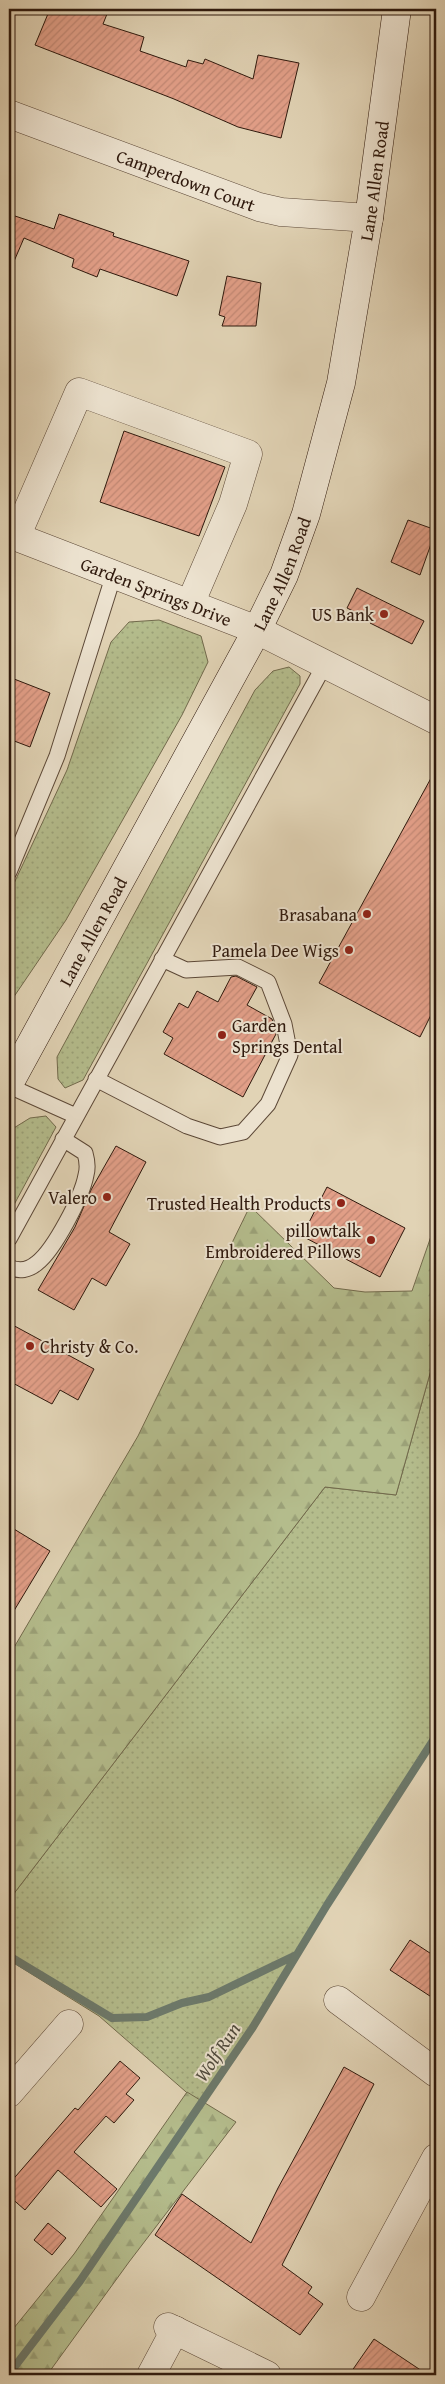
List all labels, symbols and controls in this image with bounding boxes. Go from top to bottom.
street label: Lane Allen Road [352,119,395,243]
street label: Camperdown Court [113,142,260,218]
street label: Lane Allen Road [245,513,318,635]
street label: Garden Springs Drive [77,550,236,633]
place label: US Bank [311,601,375,628]
marker: US Bank [378,608,390,620]
street label: Lane Allen Road [52,871,133,991]
place label: Brasabana [279,901,357,928]
marker: Brasabana [361,908,373,920]
place label: Pamela Dee Wigs [212,937,339,964]
marker: Pamela Dee Wigs [343,944,355,956]
place label: Garden Springs Dental [232,1012,343,1060]
marker: Garden Springs Dental [216,1029,228,1041]
place label: Valero [48,1184,97,1211]
place label: Trusted Health Products [147,1190,331,1217]
marker: Valero [101,1191,113,1203]
marker: Trusted Health Products [335,1197,347,1209]
place label: pillowtalk Embroidered Pillows [206,1217,362,1265]
marker: pillowtalk Embroidered Pillows [365,1234,377,1246]
place label: Christy & Co. [40,1333,138,1360]
marker: Christy & Co. [24,1340,36,1352]
water label: Wolf Run [187,2017,247,2087]

